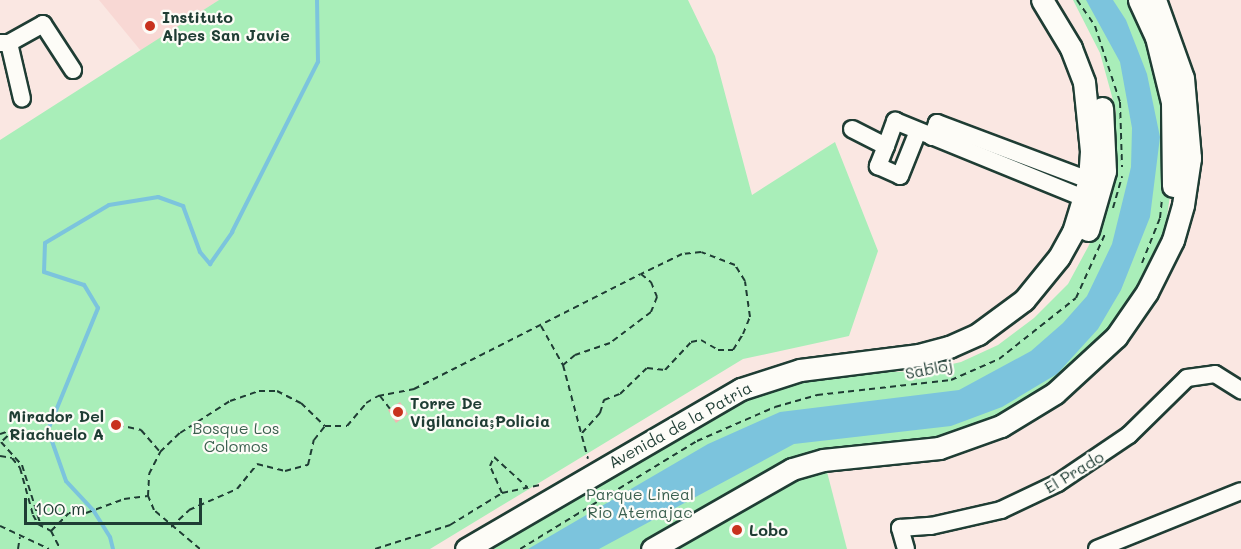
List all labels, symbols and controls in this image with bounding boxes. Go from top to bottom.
place label: Instituto Alpes San Javie [162,7,290,45]
marker: Instituto Alpes San Javie [143,19,157,33]
street label: Sabloj [904,355,954,383]
street label: Avenida de la Patria [605,378,755,472]
place label: Torre De Vigilancia;Policia [410,393,550,431]
marker: Torre De Vigilancia;Policia [391,405,405,419]
place label: Mirador Del Riachuelo A [8,406,104,444]
marker: Mirador Del Riachuelo A [109,418,123,432]
park label: Bosque Los Colomos [193,418,279,456]
street label: El Prado [1041,447,1107,497]
park label: Parque Lineal Rio Atemajac [586,484,694,522]
scale bar [27,486,206,524]
text: 100 m [35,496,85,520]
place label: Lobo [749,520,788,540]
marker: Lobo [730,523,744,537]

